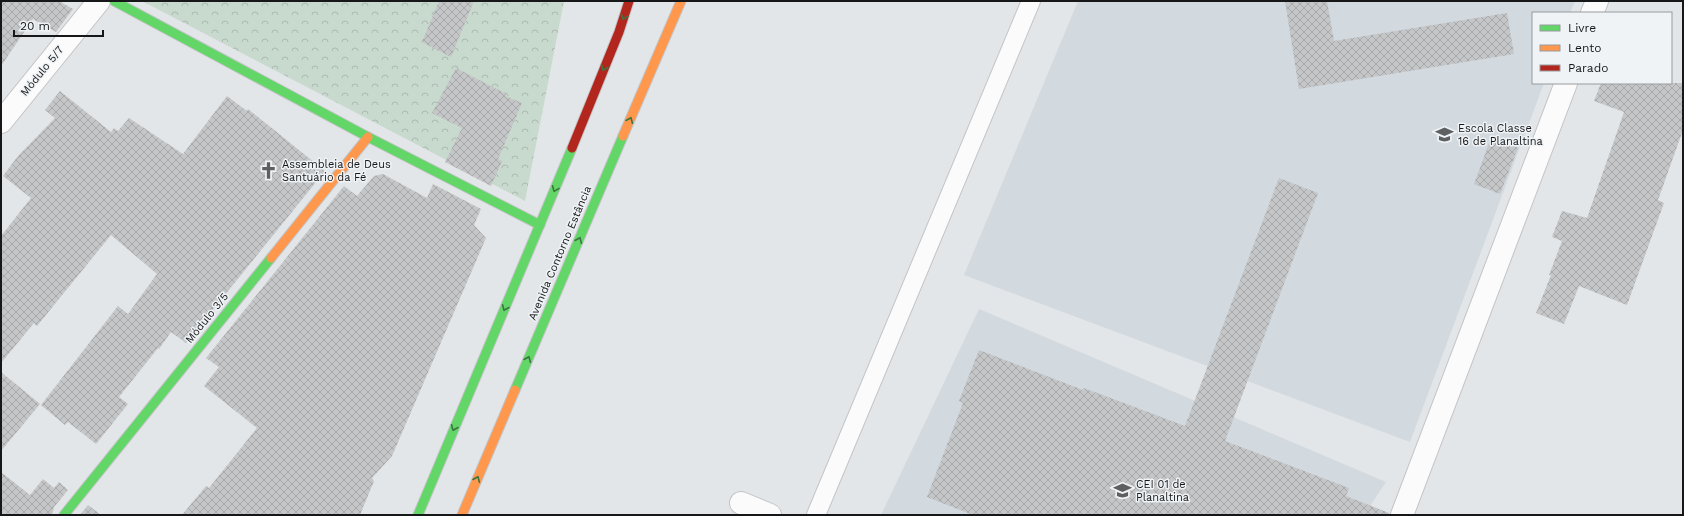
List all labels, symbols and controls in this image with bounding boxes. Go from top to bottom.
scale bar [14,12,103,38]
legend [1532,12,1672,84]
one-way arrow [620,13,629,20]
text: 20 m [20,19,50,33]
text: Livre [1568,21,1596,35]
text: Lento [1568,41,1602,55]
street label: Módulo 5/7 [18,43,66,99]
text: Parado [1568,61,1608,75]
one-way arrow [601,65,609,72]
one-way arrow [625,117,633,125]
place label: Escola Classe 16 de Planaltina [1458,122,1543,148]
school or university icon: Escola Classe 16 de Planaltina [1435,124,1455,144]
place label: Assembleia de Deus Santuário da Fé [282,158,391,184]
church icon: Assembleia de Deus Santuário da Fé [259,160,279,180]
street label: Avenida Contorno Estância [526,184,594,322]
one-way arrow [552,185,560,192]
one-way arrow [574,236,582,244]
street label: Módulo 3/5 [183,290,231,346]
one-way arrow [502,304,510,312]
one-way arrow [523,356,531,364]
one-way arrow [451,425,459,432]
one-way arrow [473,476,481,483]
place label: CEI 01 de Planaltina [1136,478,1189,504]
school or university icon: CEI 01 de Planaltina [1113,480,1133,500]

